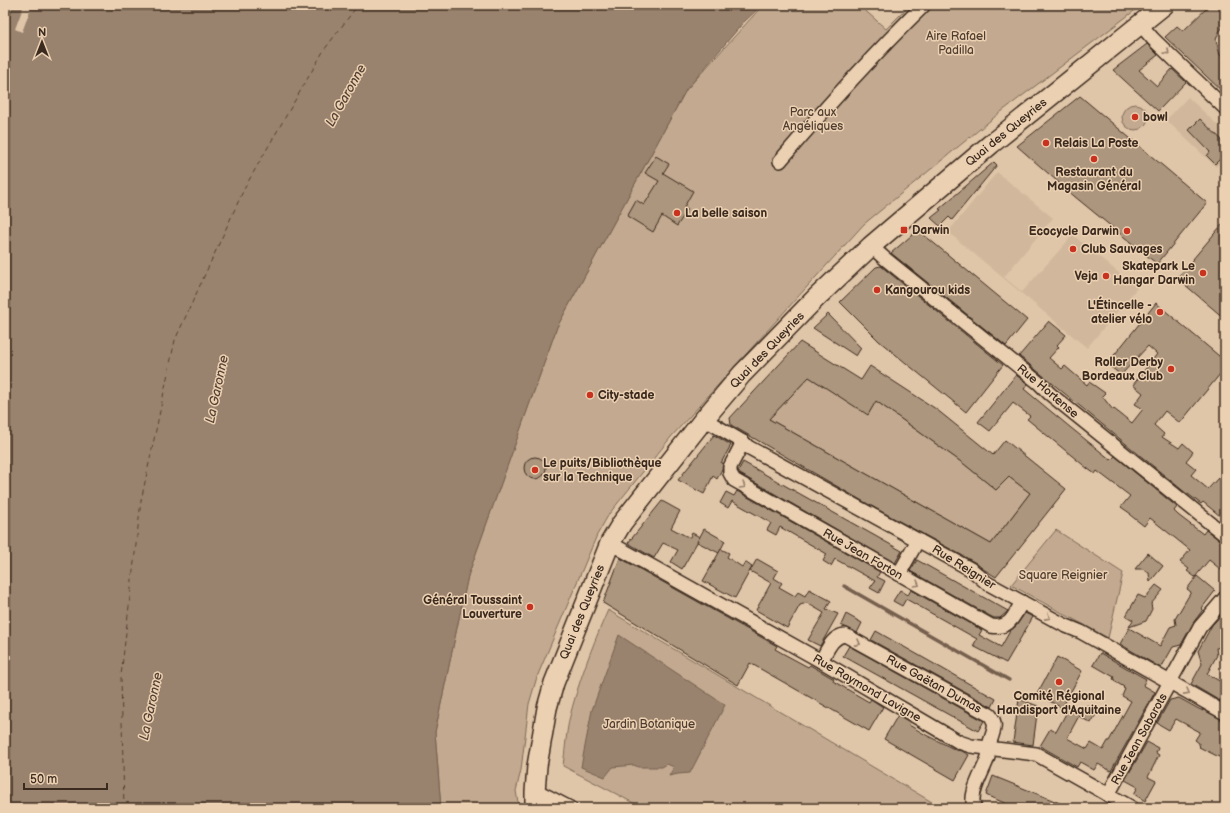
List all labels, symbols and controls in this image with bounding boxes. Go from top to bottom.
north arrow [22,22,62,62]
text: N [38,26,46,39]
park label: Aire Rafael Padilla [926,29,986,58]
one-way arrow [1162,48,1170,55]
water label: La Garonne [322,61,370,130]
street label: Quai des Queyries [962,95,1050,170]
park label: Parc aux Angéliques [783,105,843,134]
place label: bowl [1143,110,1168,125]
marker: bowl [1130,112,1140,122]
place label: Relais La Poste [1054,136,1138,151]
marker: Relais La Poste [1041,138,1051,148]
marker: Restaurant du Magasin Général [1089,154,1099,164]
place label: Restaurant du Magasin Général [1047,165,1141,194]
place label: La belle saison [685,206,767,221]
marker: La belle saison [672,208,682,218]
place label: Darwin [912,223,950,238]
place label: Ecocycle Darwin [1029,224,1119,239]
marker: Darwin [899,225,909,235]
marker: Ecocycle Darwin [1122,226,1132,236]
place label: Club Sauvages [1081,242,1163,257]
marker: Club Sauvages [1068,244,1078,254]
place label: Skatepark Le Hangar Darwin [1113,259,1195,288]
marker: Skatepark Le Hangar Darwin [1198,268,1208,278]
place label: Veja [1075,269,1098,284]
marker: Veja [1101,271,1111,281]
place label: Kangourou kids [885,283,970,298]
marker: Kangourou kids [872,285,882,295]
place label: L'Étincelle - atelier vélo [1088,296,1152,327]
marker: L'Étincelle - atelier vélo [1155,307,1165,317]
street label: Quai des Queyries [727,309,808,392]
water label: La Garonne [202,353,232,425]
place label: Roller Derby Bordeaux Club [1082,355,1163,384]
street label: Rue Hortense [1014,361,1082,422]
marker: Roller Derby Bordeaux Club [1166,364,1176,374]
place label: City-stade [598,388,655,403]
marker: City-stade [585,390,595,400]
place label: Le puits/Bibliothèque sur la Technique [543,456,662,485]
marker: Le puits/Bibliothèque sur la Technique [530,465,540,475]
one-way arrow [739,481,746,488]
street label: Rue Jean Forton [820,525,906,584]
street label: Rue Reignier [929,542,999,593]
street label: Quai des Queyries [557,563,608,662]
park label: Square Reignier [1019,568,1108,583]
one-way arrow [913,580,920,587]
place label: Général Toussaint Louverture [423,593,522,622]
marker: Général Toussaint Louverture [525,602,535,612]
one-way arrow [1044,612,1051,619]
one-way arrow [854,638,862,645]
street label: Rue Raymond Lavigne [810,651,924,726]
street label: Rue Gaëtan Dumas [883,652,984,717]
water label: La Garonne [136,670,166,742]
marker: Comité Régional Handisport d'Aquitaine [1054,677,1064,687]
one-way arrow [1183,687,1190,694]
place label: Comité Régional Handisport d'Aquitaine [997,689,1121,718]
street label: Rue Jean Sabarots [1108,691,1171,788]
park label: Jardin Botanique [603,717,695,732]
scale bar [24,765,107,791]
text: 50 m [30,772,57,787]

